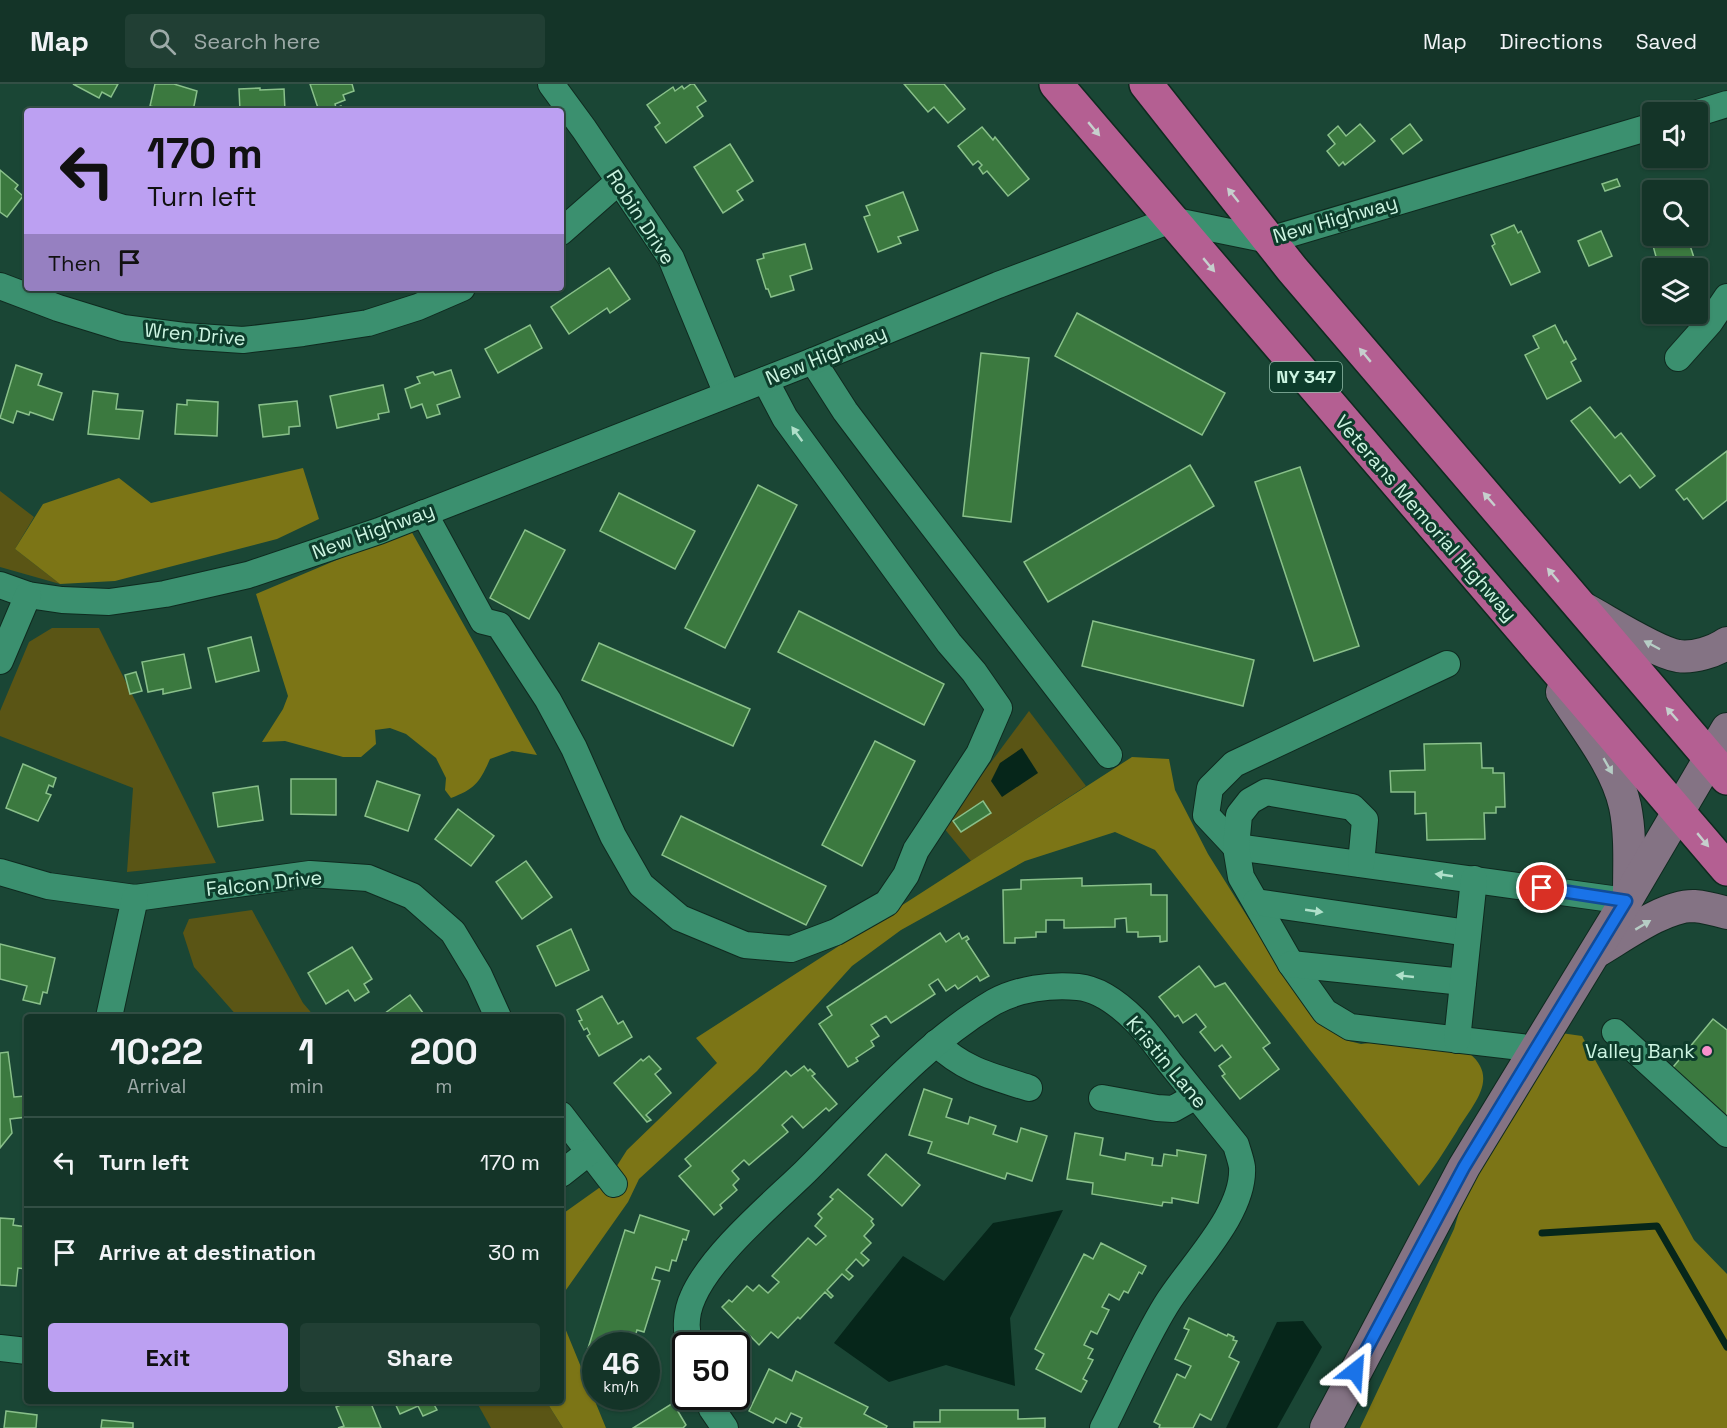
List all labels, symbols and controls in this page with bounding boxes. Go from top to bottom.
search box [125,14,545,68]
text: Map [30,23,89,59]
icon: search [146,25,179,58]
text: Search here [194,27,321,55]
text: Map [1423,28,1467,55]
text: Directions [1500,28,1603,55]
text: Saved [1636,28,1697,55]
map controls [1642,102,1708,324]
button: sound [1642,102,1708,168]
one-way arrow [1087,121,1100,136]
text: 170 m [147,127,263,180]
icon: left [48,132,126,210]
street label: Robin Drive [601,165,681,269]
text: Turn left [147,179,257,214]
button: search [1642,180,1708,246]
one-way arrow [1227,187,1239,202]
street label: New Highway [1270,189,1400,249]
icon: arrive [113,246,146,279]
text: Then [48,249,101,277]
one-way arrow [1203,257,1216,273]
button: layers [1642,258,1708,324]
street label: Wren Drive [143,317,247,351]
street label: New Highway [762,319,890,391]
one-way arrow [1359,347,1372,363]
road number: NY 347 [1270,362,1342,392]
street label: Veterans Memorial Highway [1329,409,1523,627]
one-way arrow [791,427,803,442]
one-way arrow [1482,491,1495,507]
street label: New Highway [308,497,438,565]
one-way arrow [1547,568,1560,583]
one-way arrow [1644,640,1661,650]
one-way arrow [1666,707,1679,722]
one-way arrow [1603,758,1614,774]
one-way arrow [1696,832,1709,847]
pin [1516,862,1567,913]
street label: Falcon Drive [205,864,323,902]
one-way arrow [1434,870,1453,879]
icon: arrive [1525,871,1558,904]
one-way arrow [1304,906,1323,915]
one-way arrow [1635,919,1651,930]
one-way arrow [1395,971,1414,981]
street label: Kristin Lane [1121,1010,1213,1114]
text: 10:22 [110,1029,203,1075]
text: 1 [298,1029,315,1075]
text: 200 [410,1029,478,1075]
place label: Valley Bank [1585,1038,1695,1064]
marker: Valley Bank [1700,1044,1714,1058]
text: Arrival [127,1073,186,1099]
text: min [289,1073,324,1099]
text: m [435,1073,452,1099]
icon: left [48,1146,81,1179]
text: Turn left [99,1148,189,1176]
text: 170 m [480,1148,540,1176]
icon: arrive [48,1236,81,1269]
text: Arrive at destination [99,1238,316,1266]
text: 30 m [488,1238,540,1266]
button: Exit [48,1323,288,1392]
button: Share [300,1323,540,1392]
speed limit sign: 50 [672,1332,750,1410]
position arrow [1323,1339,1387,1403]
text: 46 [602,1344,640,1383]
text: km/h [603,1377,639,1396]

